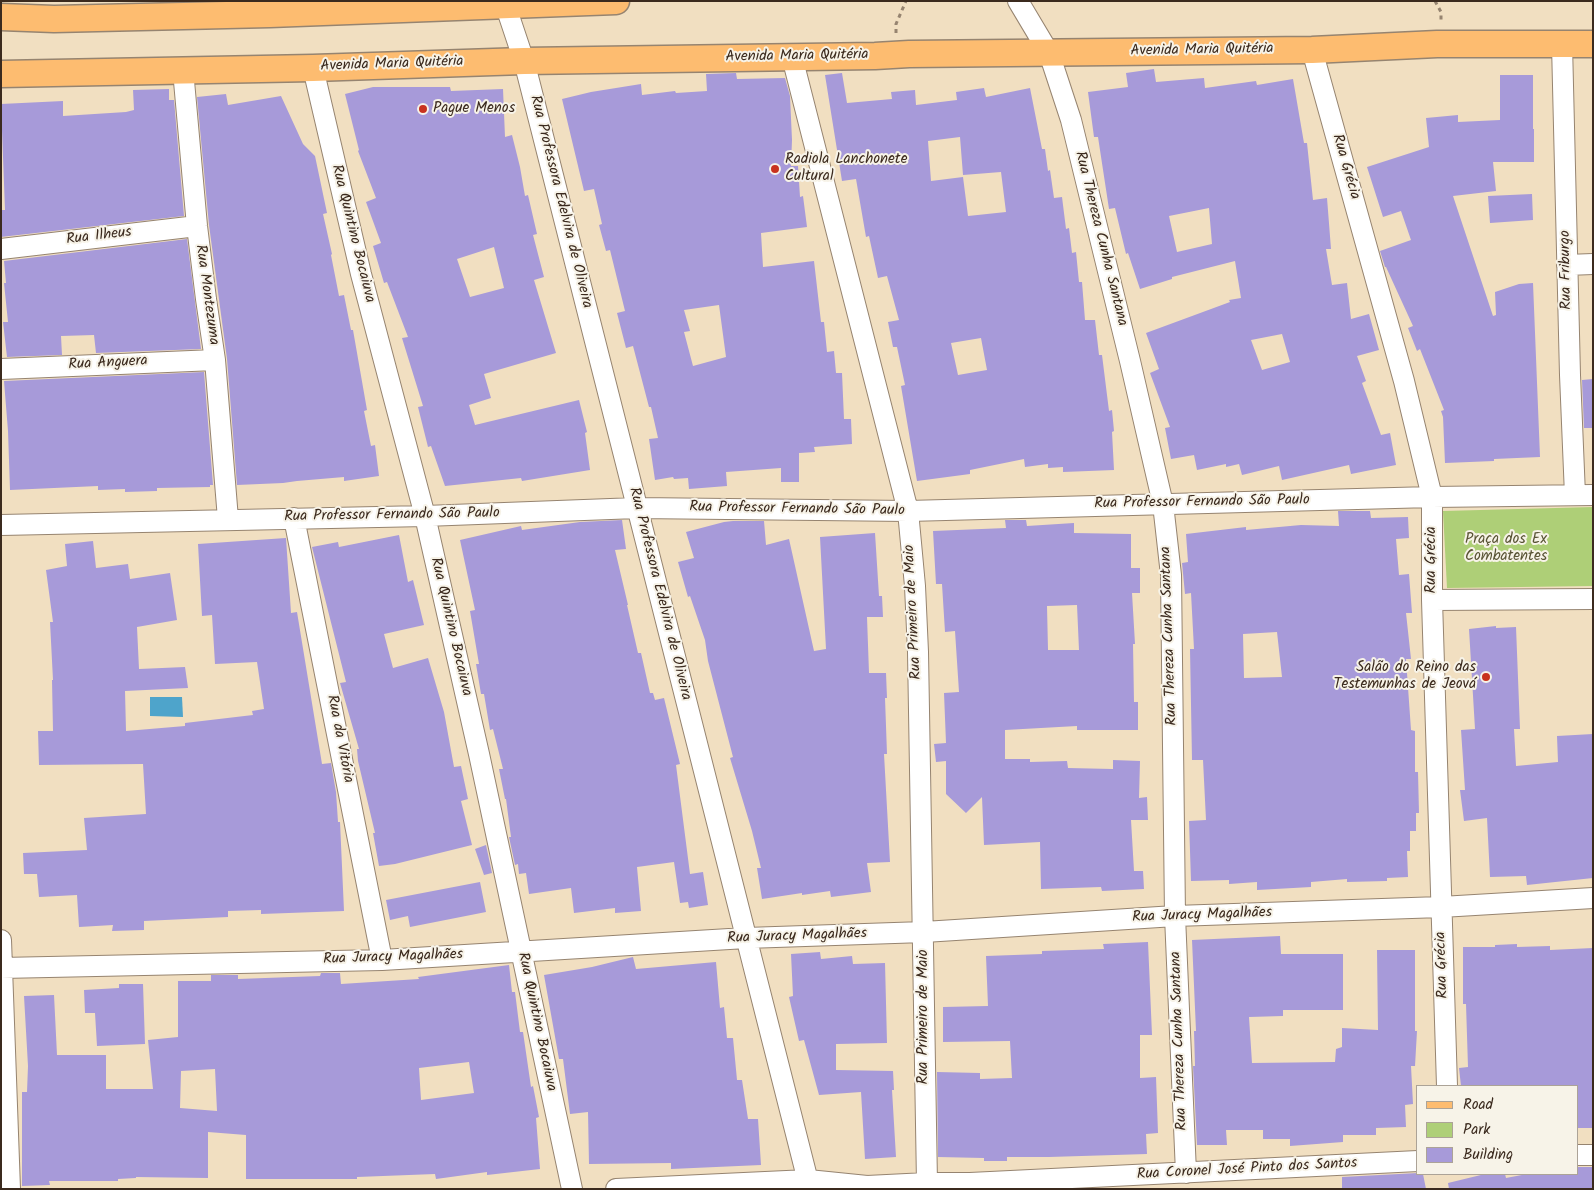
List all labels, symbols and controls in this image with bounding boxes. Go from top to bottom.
street label: Avenida Maria Quitéria [1130,41,1274,61]
street label: Avenida Maria Quitéria [725,47,869,67]
street label: Avenida Maria Quitéria [320,54,464,76]
street label: Rua Professora Edelvira de Oliveira [525,94,595,310]
place label: Pague Menos [433,100,515,118]
marker: Pague Menos [417,103,429,115]
street label: Rua Grécia [1327,132,1363,202]
street label: Rua Thereza Cunha Santana [1070,150,1130,328]
place label: Radiola Lanchonete Cultural [785,151,907,186]
street label: Rua Quintino Bocaiuva [326,163,378,305]
marker: Radiola Lanchonete Cultural [769,163,781,175]
street label: Rua Ilheus [65,224,133,250]
street label: Rua Friburgo [1557,230,1577,310]
street label: Rua Montezuma [190,244,222,346]
street label: Rua Anguera [68,353,148,375]
street label: Rua Professora Edelvira de Oliveira [624,486,694,702]
street label: Rua Professor Fernando São Paulo [1094,492,1310,514]
street label: Rua Professor Fernando São Paulo [689,499,905,521]
street label: Rua Professor Fernando São Paulo [284,505,500,527]
street label: Rua Grécia [1423,526,1441,594]
park label: Praça dos Ex Combatentes [1465,531,1547,566]
street label: Rua Primeiro de Maio [901,544,927,680]
street label: Rua Thereza Cunha Santana [1158,546,1182,726]
street label: Rua Quintino Bocaiuva [425,556,475,698]
place label: Salão do Reino das Testemunhas de Jeová [1333,659,1476,694]
marker: Salão do Reino das Testemunhas de Jeová [1480,671,1492,683]
street label: Rua da Vitória [322,693,356,785]
street label: Rua Juracy Magalhães [1132,905,1272,927]
street label: Rua Juracy Magalhães [727,926,867,948]
street label: Rua Grécia [1433,931,1453,999]
street label: Rua Juracy Magalhães [323,947,463,969]
street label: Rua Primeiro de Maio [915,949,933,1085]
street label: Rua Quintino Bocaiuva [512,951,560,1093]
street label: Rua Thereza Cunha Santana [1168,951,1192,1131]
legend [1416,1085,1579,1175]
text: Road [1463,1093,1493,1117]
text: Park [1463,1118,1490,1142]
text: Building [1463,1143,1513,1167]
street label: Rua Coronel José Pinto dos Santos [1136,1155,1358,1185]

